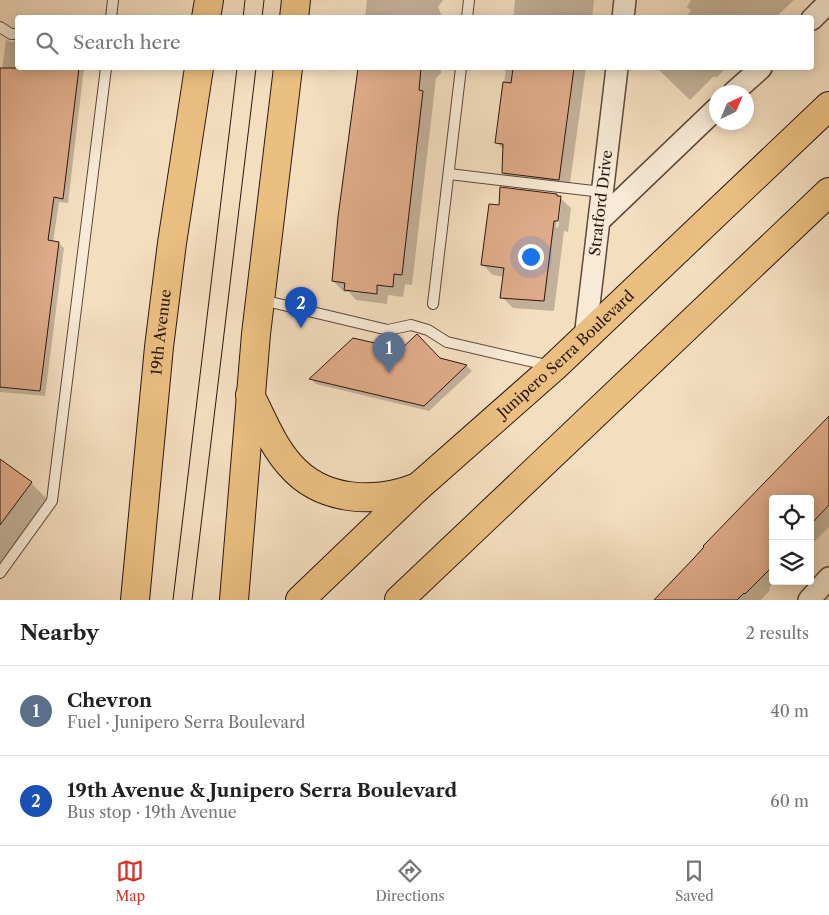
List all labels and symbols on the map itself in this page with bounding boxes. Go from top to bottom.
north arrow [709,85,754,130]
street label: Stratford Drive [585,149,616,257]
your location [518,244,544,270]
street label: Junipero Serra Boulevard [492,286,638,423]
pin: 2 [285,287,317,328]
street label: 19th Avenue [146,288,175,376]
pin: 1 [373,332,405,373]

